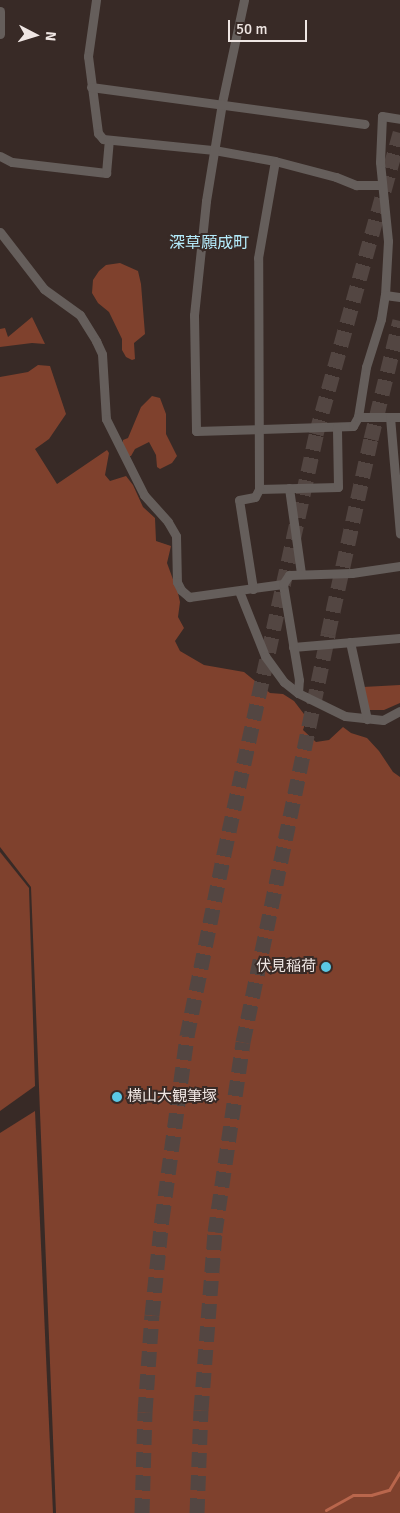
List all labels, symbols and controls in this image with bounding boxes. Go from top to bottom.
north arrow [10,10,60,60]
scale bar [230,10,309,42]
text: 50 m [236,20,267,38]
text: N [42,31,59,42]
district label: 深草願成町 [169,233,249,253]
place label: 伏見稲荷 [256,958,316,976]
marker: 伏見稲荷 [320,961,332,973]
place label: 横山大観筆塚 [127,1088,217,1106]
marker: 横山大観筆塚 [111,1091,123,1103]

